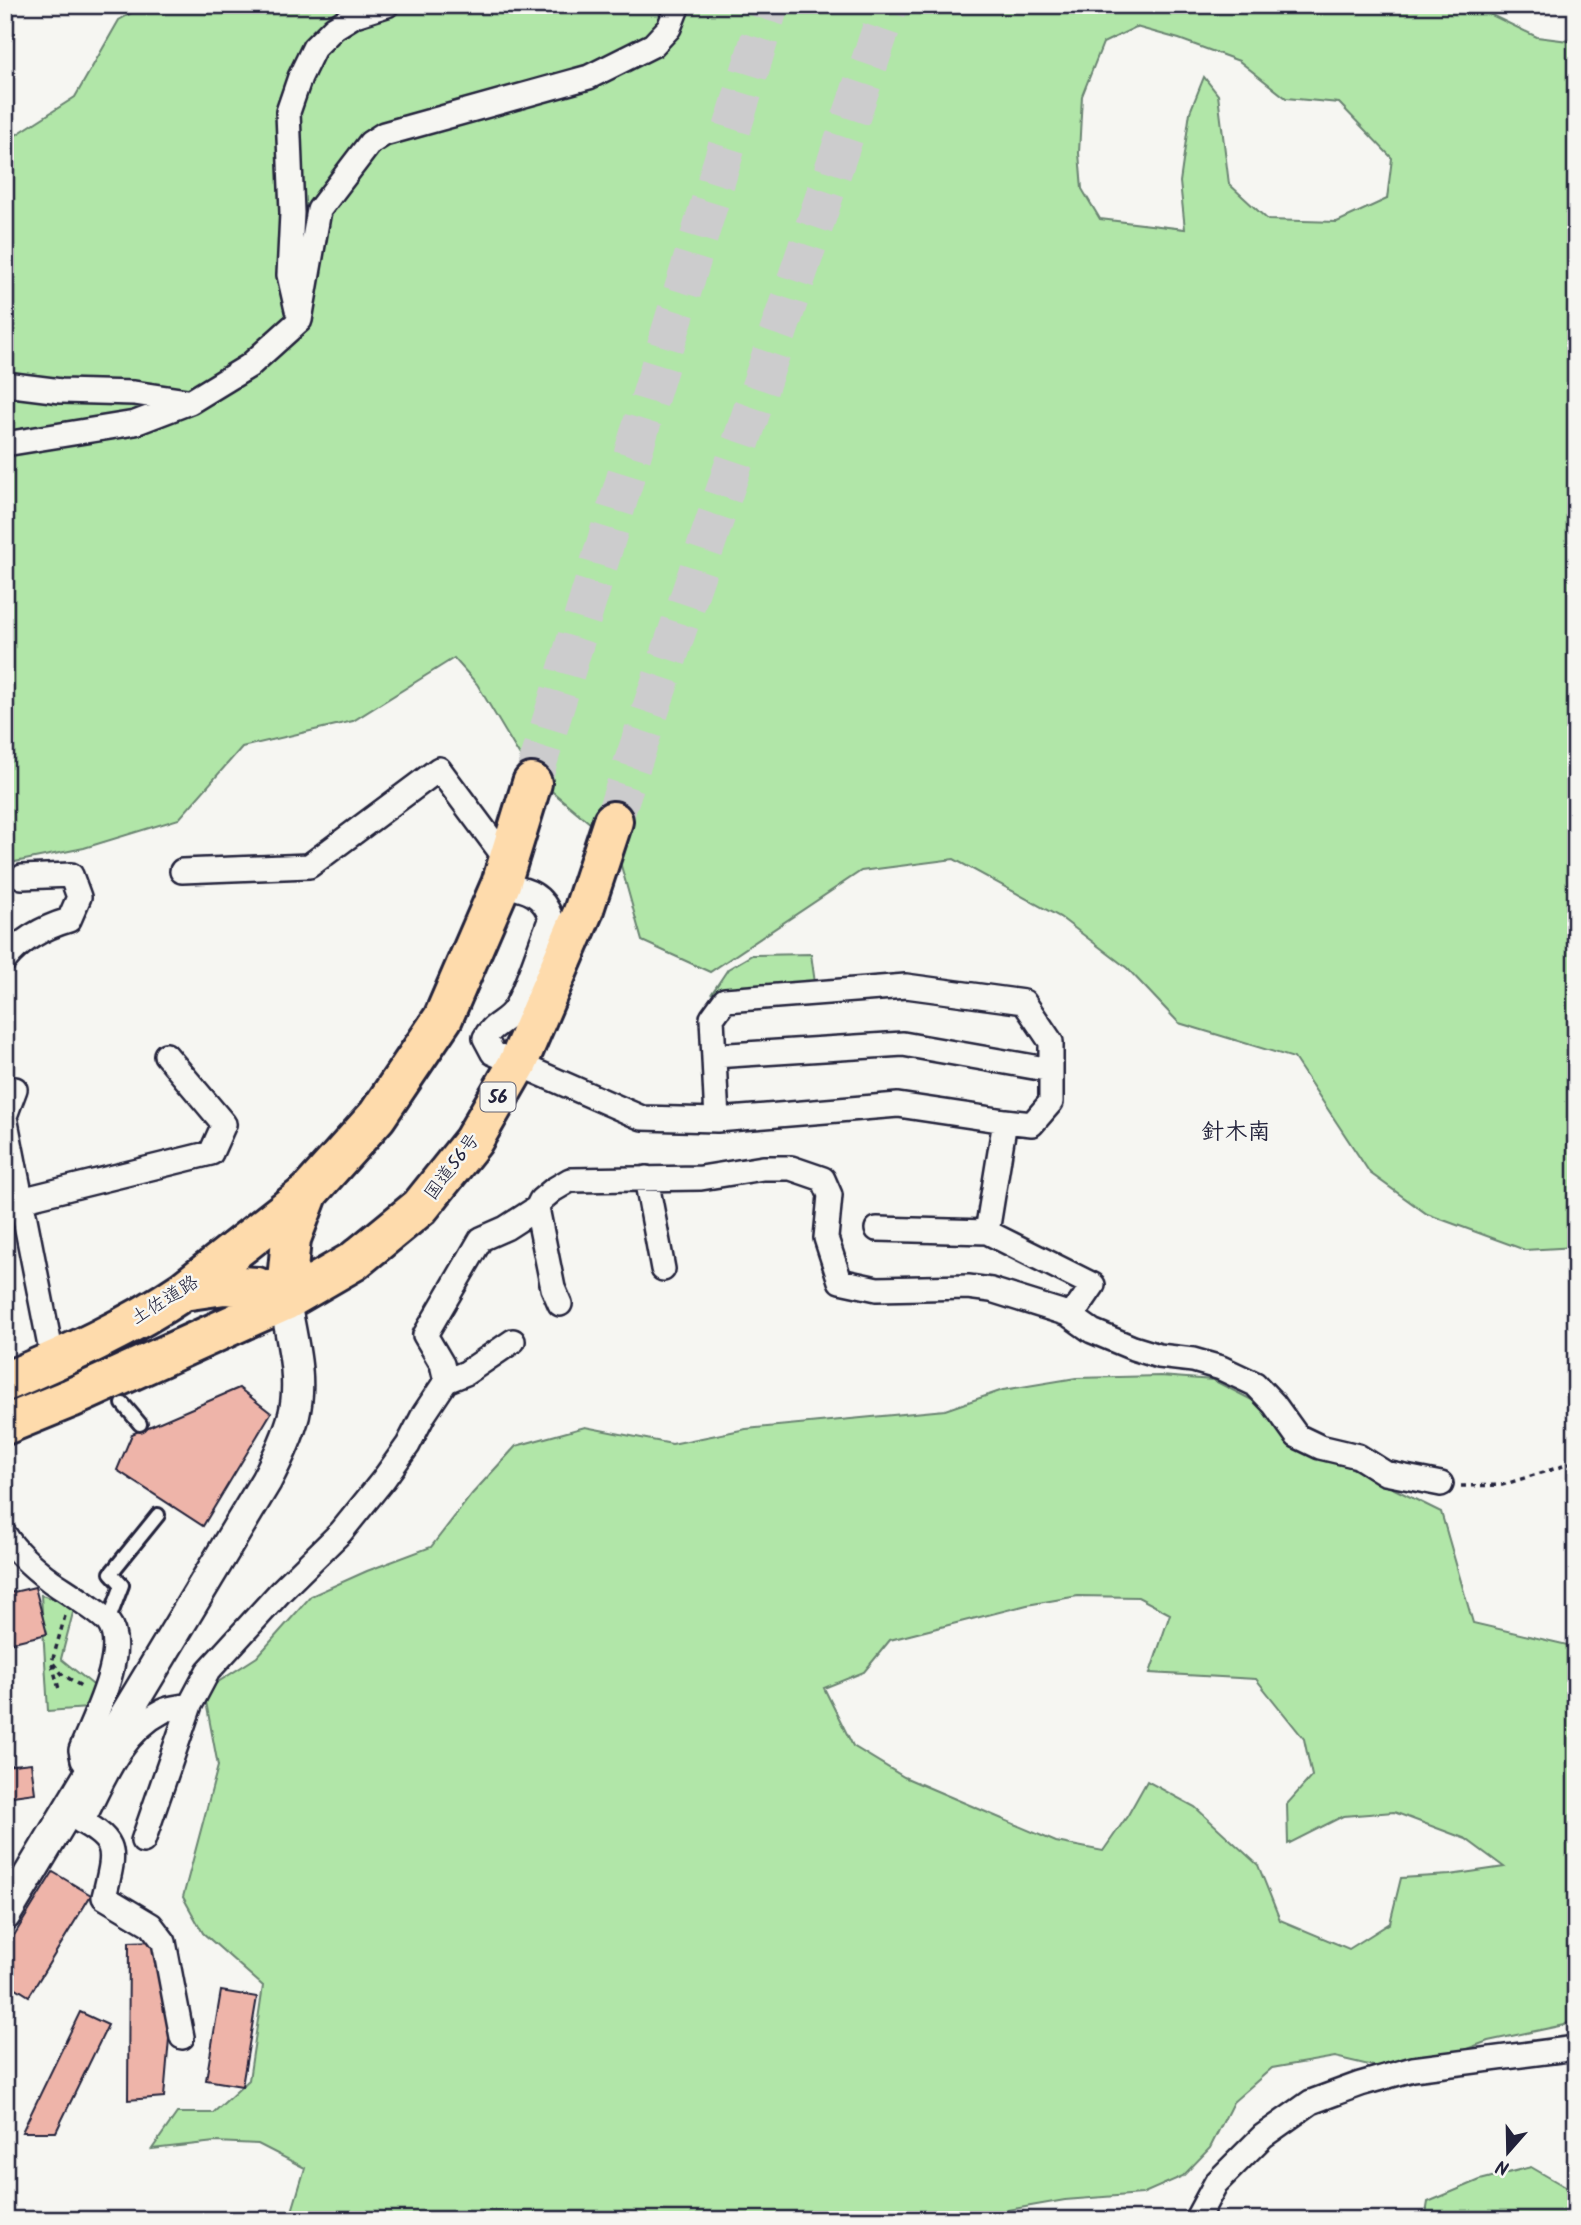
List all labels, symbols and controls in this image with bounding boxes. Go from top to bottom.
road number: 56 [480,1082,516,1112]
district label: 針木南 [1202,1115,1271,1151]
street label: 国道56号 [417,1127,488,1207]
street label: 土佐道路 [125,1268,205,1334]
north arrow [1472,2116,1542,2186]
text: N [1492,2150,1514,2182]

